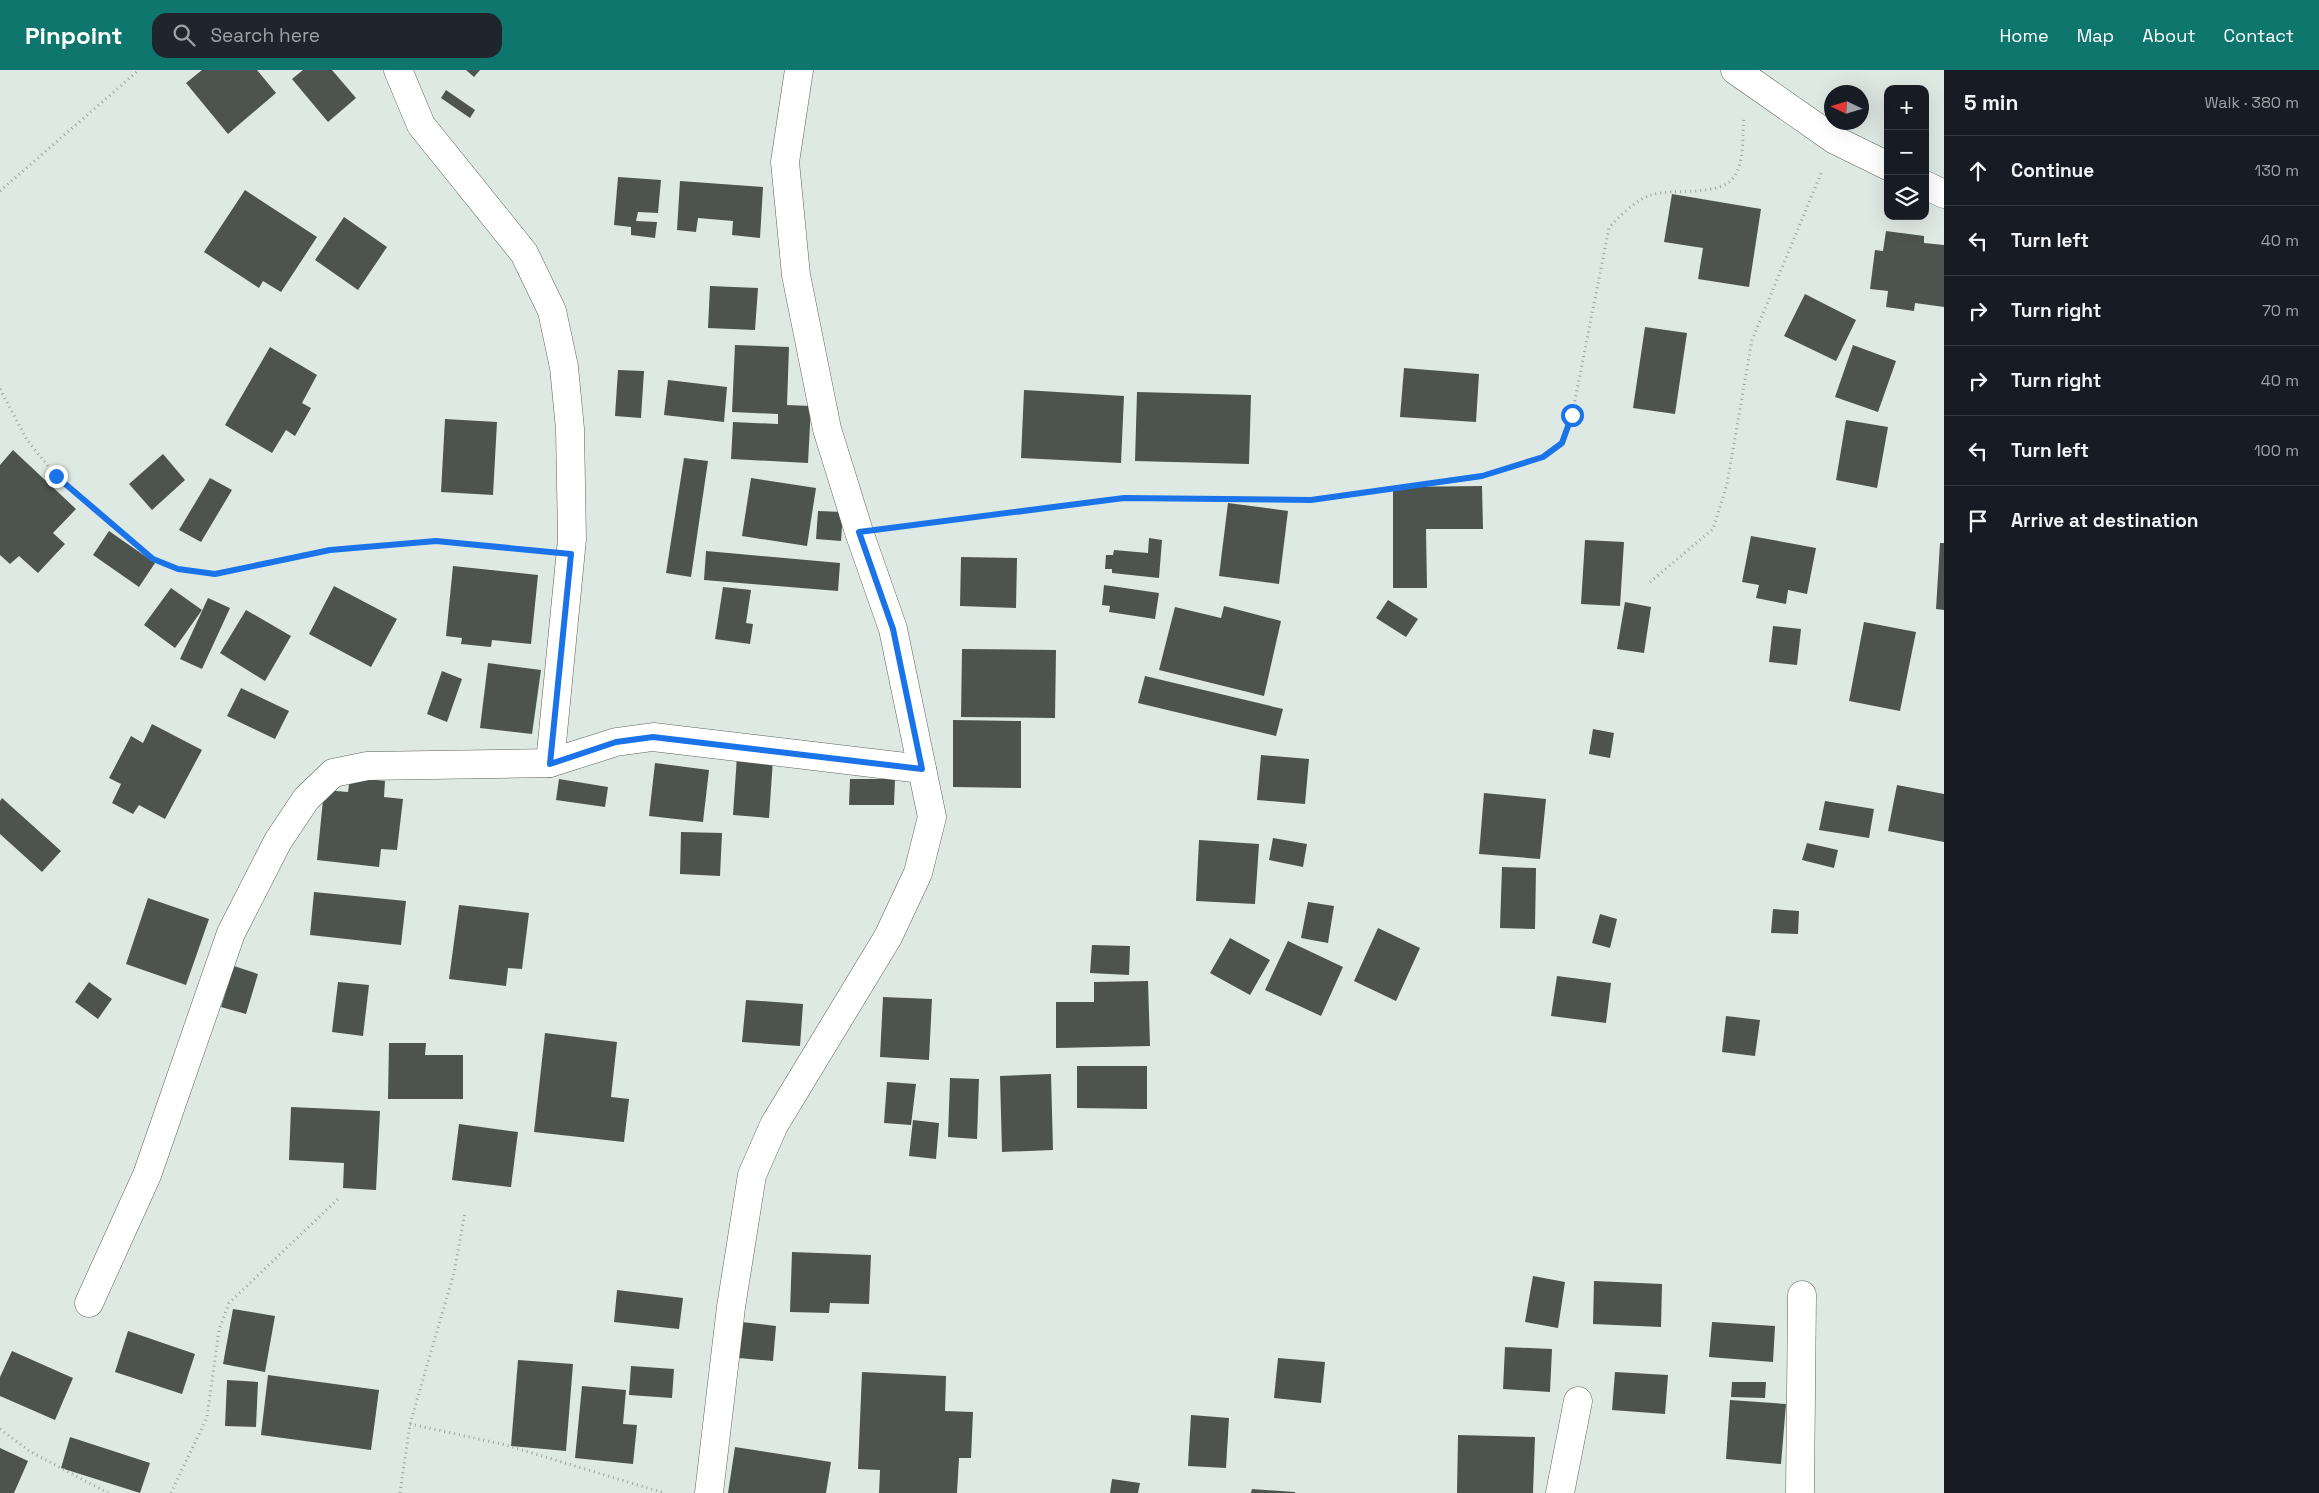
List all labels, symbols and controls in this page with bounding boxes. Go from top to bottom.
search box [152,13,502,58]
text: Pinpoint [25,20,122,51]
icon: search [170,21,198,49]
text: Search here [210,23,320,48]
text: Home [2000,24,2049,47]
text: Map [2077,24,2114,47]
text: About [2142,24,2196,47]
text: Contact [2224,24,2294,47]
north arrow [1824,85,1869,130]
map controls [1884,85,1929,220]
button: + [1884,85,1929,130]
text: 5 min [1964,89,2018,116]
text: Walk · 380 m [2204,92,2299,113]
button: − [1884,130,1929,175]
icon: ahead [1964,157,1992,185]
text: Continue [2011,158,2094,183]
text: 130 m [2255,160,2299,181]
button: layers [1884,175,1929,220]
icon: left [1964,227,1992,255]
text: Turn left [2011,228,2089,253]
text: 40 m [2261,230,2299,251]
icon: right [1964,297,1992,325]
text: Turn right [2011,298,2101,323]
text: 70 m [2262,300,2299,321]
icon: right [1964,367,1992,395]
text: Turn right [2011,368,2101,393]
text: 40 m [2261,370,2299,391]
route start [1561,404,1584,427]
icon: left [1964,437,1992,465]
text: Turn left [2011,438,2089,463]
text: 100 m [2254,440,2299,461]
route end [45,465,68,488]
icon: arrive [1964,507,1992,535]
text: Arrive at destination [2011,508,2199,533]

